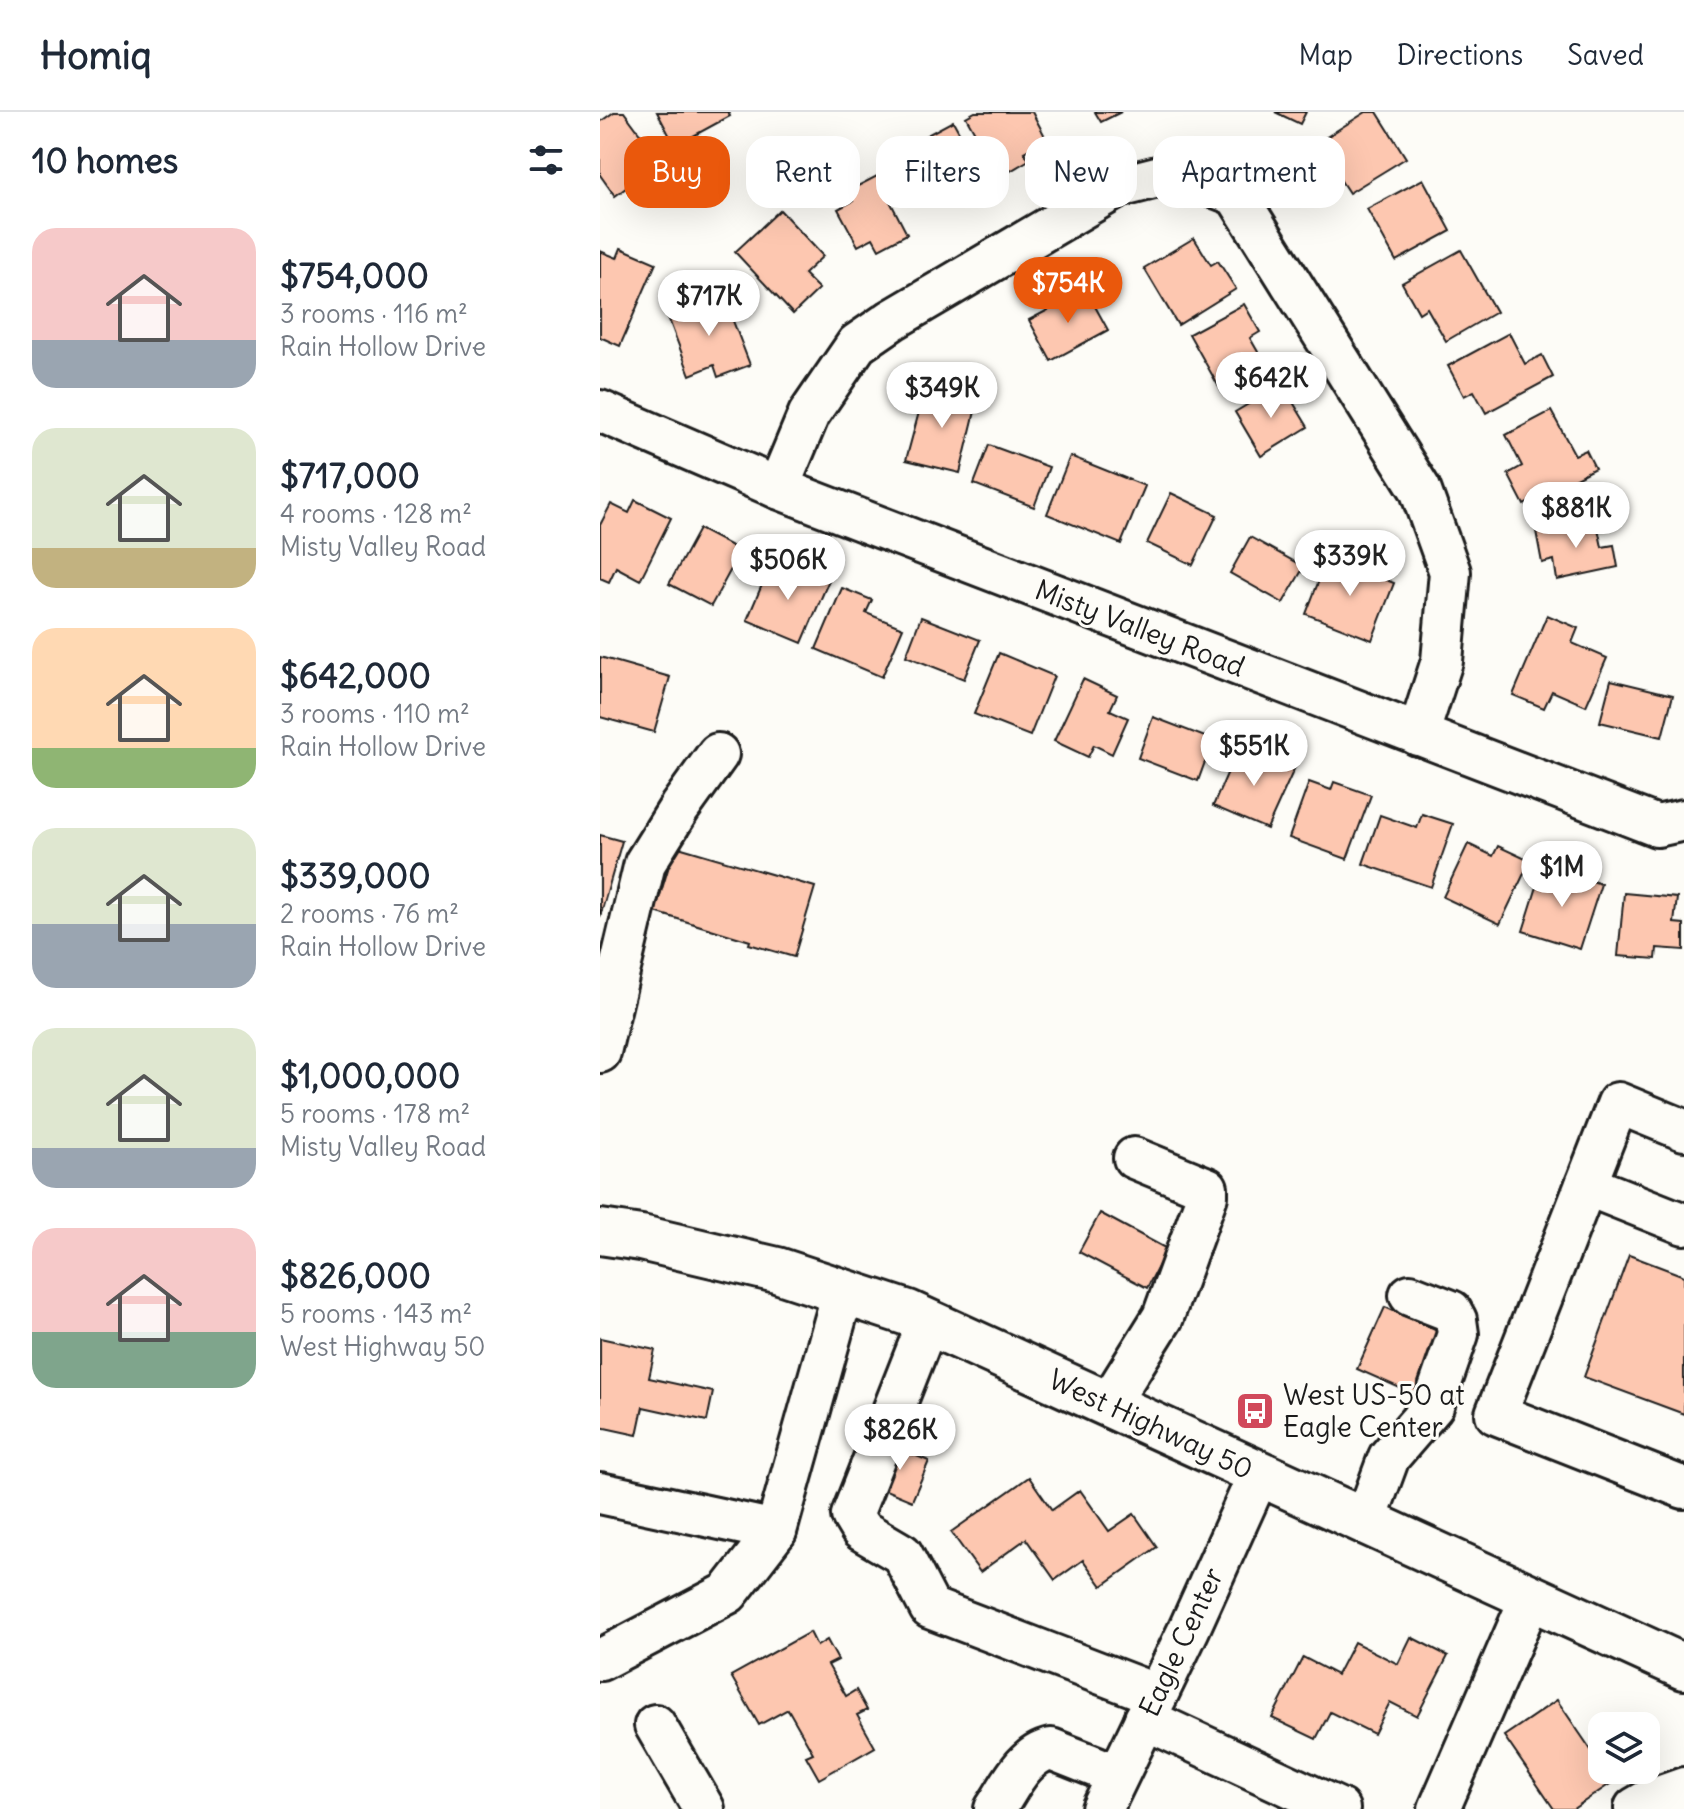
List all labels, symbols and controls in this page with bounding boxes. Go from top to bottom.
text: Homiq [40,32,152,79]
text: Map [1298,37,1353,73]
text: Directions [1397,37,1523,73]
text: Saved [1567,37,1644,73]
chip: Buy [624,136,730,208]
chip: Rent [746,136,860,208]
chip: Filters [876,136,1009,208]
chip: New [1025,136,1137,208]
chip: Apartment [1153,136,1345,208]
icon: filters [524,138,568,182]
text: 10 homes [32,139,178,182]
text: $754,000 [280,254,429,297]
pin: $754K [1012,257,1124,325]
icon: home [96,260,192,356]
text: $754K [1031,266,1105,299]
pin: $717K [653,270,765,338]
text: $717K [676,279,742,312]
text: 3 rooms · 116 m² [280,297,468,330]
text: Rain Hollow Drive [280,330,486,363]
pin: $642K [1215,352,1327,420]
text: $642K [1234,361,1308,394]
pin: $349K [886,362,998,430]
text: $349K [904,371,980,404]
text: $717,000 [280,454,420,497]
icon: home [96,460,192,556]
pin: $881K [1520,482,1632,550]
text: $881K [1541,491,1611,524]
text: 4 rooms · 128 m² [280,497,472,530]
text: Misty Valley Road [280,530,486,563]
pin: $339K [1294,530,1406,598]
pin: $506K [732,534,844,602]
text: $339K [1313,539,1387,572]
text: $506K [749,543,827,576]
street label: Misty Valley Road [1030,571,1250,685]
text: $642,000 [280,654,431,697]
icon: home [96,660,192,756]
text: 3 rooms · 110 m² [280,697,470,730]
pin: $551K [1198,720,1310,788]
text: $551K [1219,729,1289,762]
text: Rain Hollow Drive [280,730,486,763]
pin: $1M [1523,841,1601,909]
text: $1M [1539,850,1585,883]
text: $339,000 [280,854,431,897]
icon: home [96,860,192,956]
text: 2 rooms · 76 m² [280,897,459,930]
text: Rain Hollow Drive [280,930,486,963]
text: $1,000,000 [280,1054,460,1097]
icon: home [96,1060,192,1156]
text: 5 rooms · 178 m² [280,1097,470,1130]
text: Misty Valley Road [280,1130,486,1163]
text: $826,000 [280,1254,431,1297]
icon: home [96,1260,192,1356]
text: 5 rooms · 143 m² [280,1297,472,1330]
text: West Highway 50 [280,1330,485,1363]
street label: West Highway 50 [1043,1361,1259,1487]
place label: West US-50 at Eagle Center [1283,1377,1465,1445]
bus stop icon: West US-50 at Eagle Center [1234,1390,1276,1432]
pin: $826K [844,1404,956,1472]
text: $826K [863,1413,937,1446]
street label: Eagle Center [1131,1562,1231,1722]
map controls [1588,1712,1660,1784]
button: layers [1588,1712,1660,1784]

